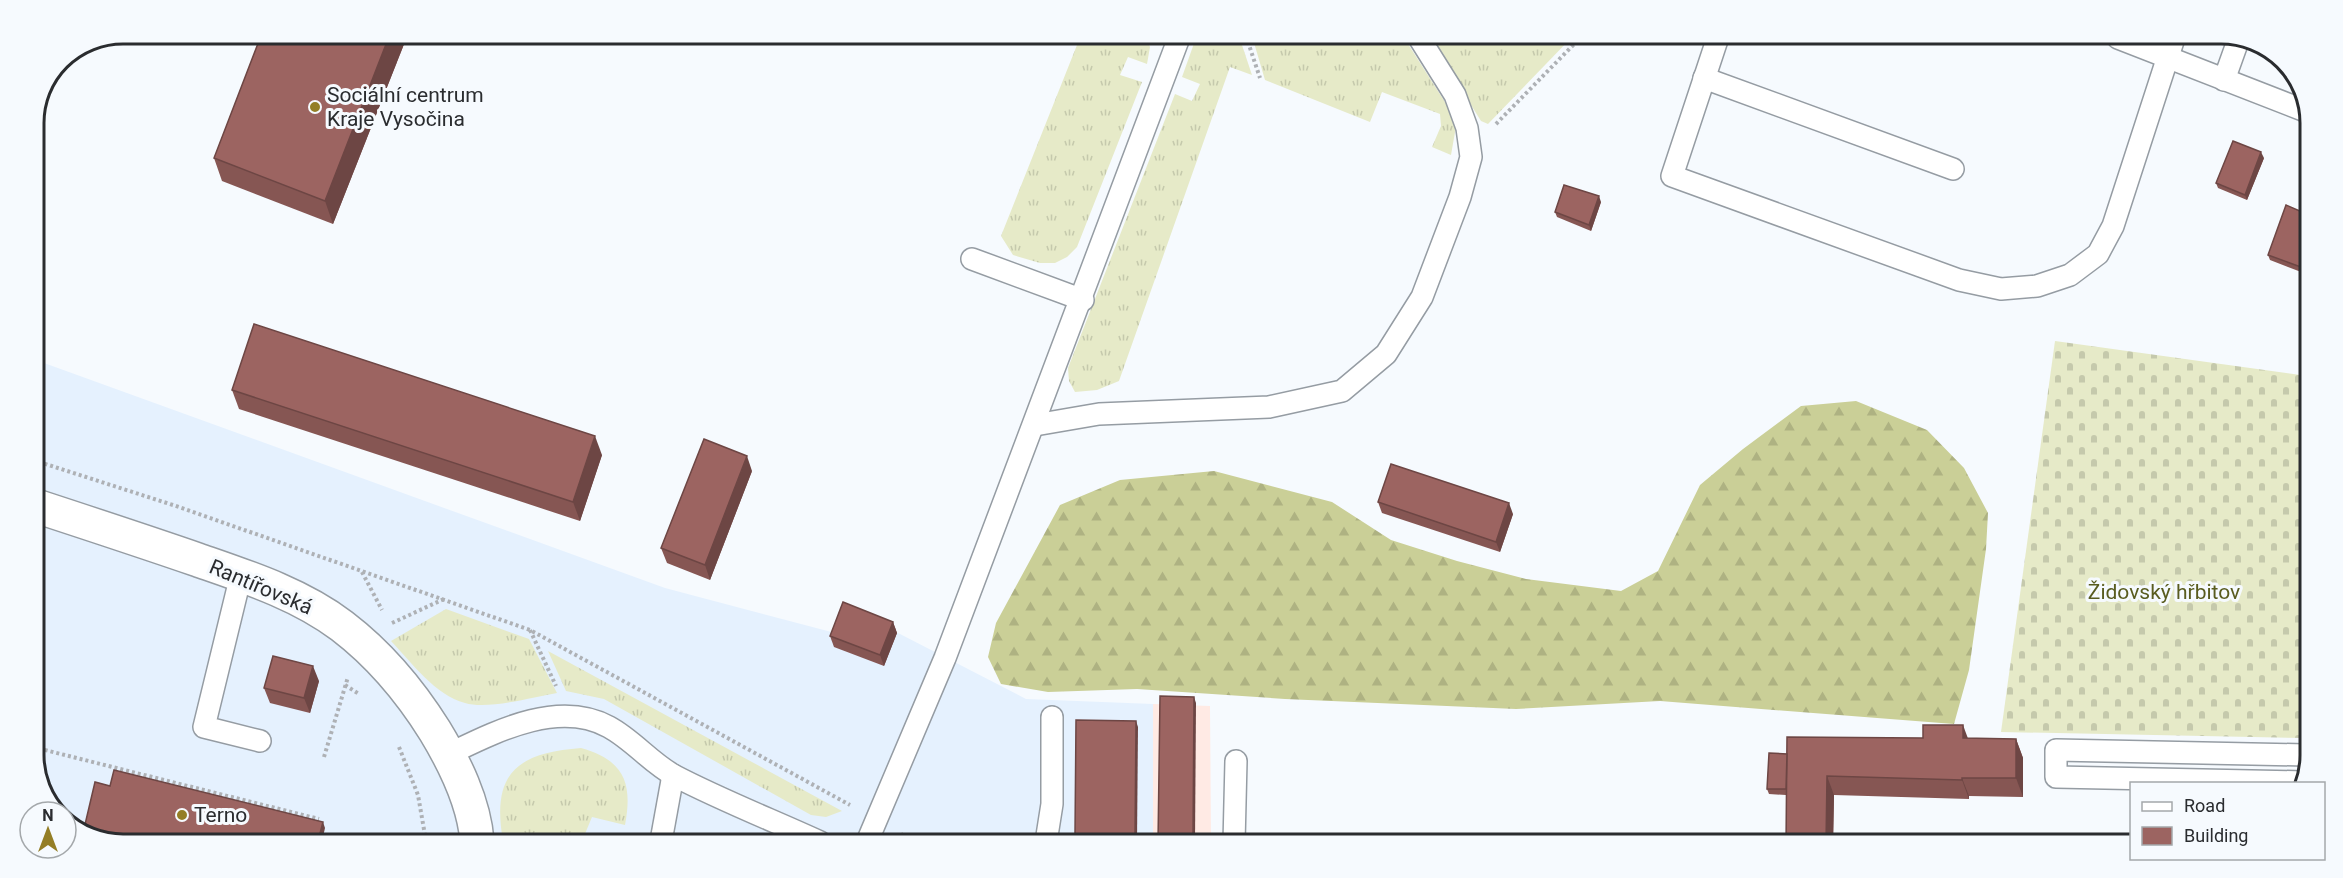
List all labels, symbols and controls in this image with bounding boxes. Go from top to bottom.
place label: Sociální centrum Kraje Vysočina [327,83,484,131]
marker: Sociální centrum Kraje Vysočina [308,100,322,114]
street label: Rantířovská [206,554,316,620]
park label: Židovský hřbitov [2088,580,2240,604]
legend [2130,782,2325,860]
text: Road [2184,795,2225,816]
north arrow [18,800,78,860]
place label: Terno [194,803,247,827]
text: N [42,806,54,825]
marker: Terno [175,808,189,822]
text: Building [2184,825,2248,846]

